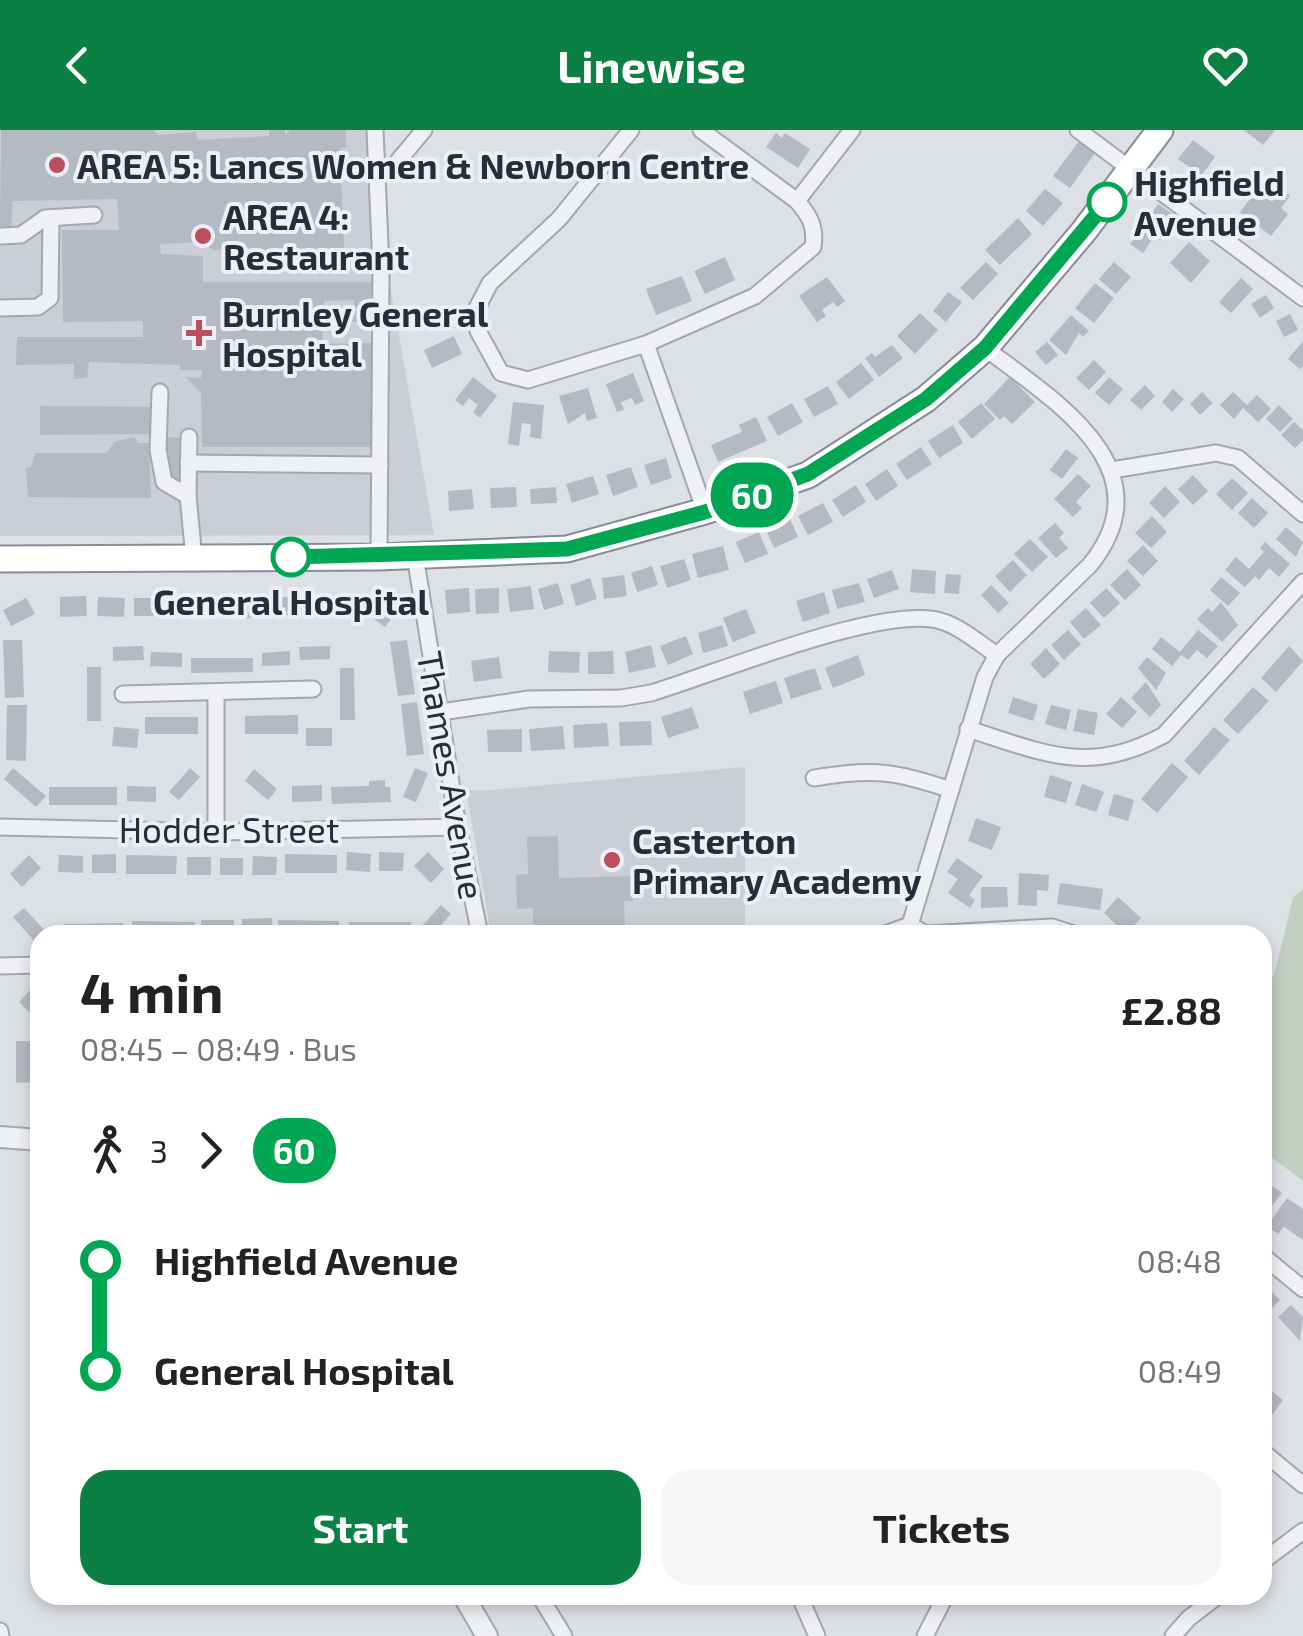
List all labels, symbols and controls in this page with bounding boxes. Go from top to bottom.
icon: back [50,38,105,93]
text: Linewise [557,38,746,92]
icon: heart [1198,38,1253,93]
place label: AREA 5: Lancs Women & Newborn Centre [77,144,749,186]
marker: AREA 5: Lancs Women & Newborn Centre [46,154,68,176]
place label: Highfield Avenue [1134,161,1285,243]
marker: Highfield Avenue [1088,183,1126,221]
place label: AREA 4: Restaurant [223,195,409,277]
marker: AREA 4: Restaurant [192,225,214,247]
place label: Burnley General Hospital [222,292,489,374]
marker: Burnley General Hospital [186,320,212,346]
line badge: 60 [707,462,797,528]
text: 60 [731,474,773,516]
marker: General Hospital [272,538,310,576]
place label: General Hospital [153,580,430,622]
street label: Thames Avenue [409,648,495,902]
street label: Hodder Street [119,808,339,850]
place label: Casterton Primary Academy [632,819,922,902]
marker: Casterton Primary Academy [601,849,623,871]
text: 4 min [80,958,224,1024]
text: £2.88 [1121,987,1222,1033]
text: 08:45 – 08:49 · Bus [80,1029,357,1067]
icon: walk [80,1123,135,1178]
icon: forward [183,1123,238,1178]
text: 60 [273,1129,316,1171]
text: 3 [150,1131,168,1169]
text: Highfield Avenue [154,1237,458,1283]
text: 08:48 [1137,1241,1222,1279]
text: General Hospital [154,1347,454,1393]
text: 08:49 [1138,1351,1222,1389]
button: Start [80,1470,641,1585]
button: Tickets [661,1470,1222,1585]

